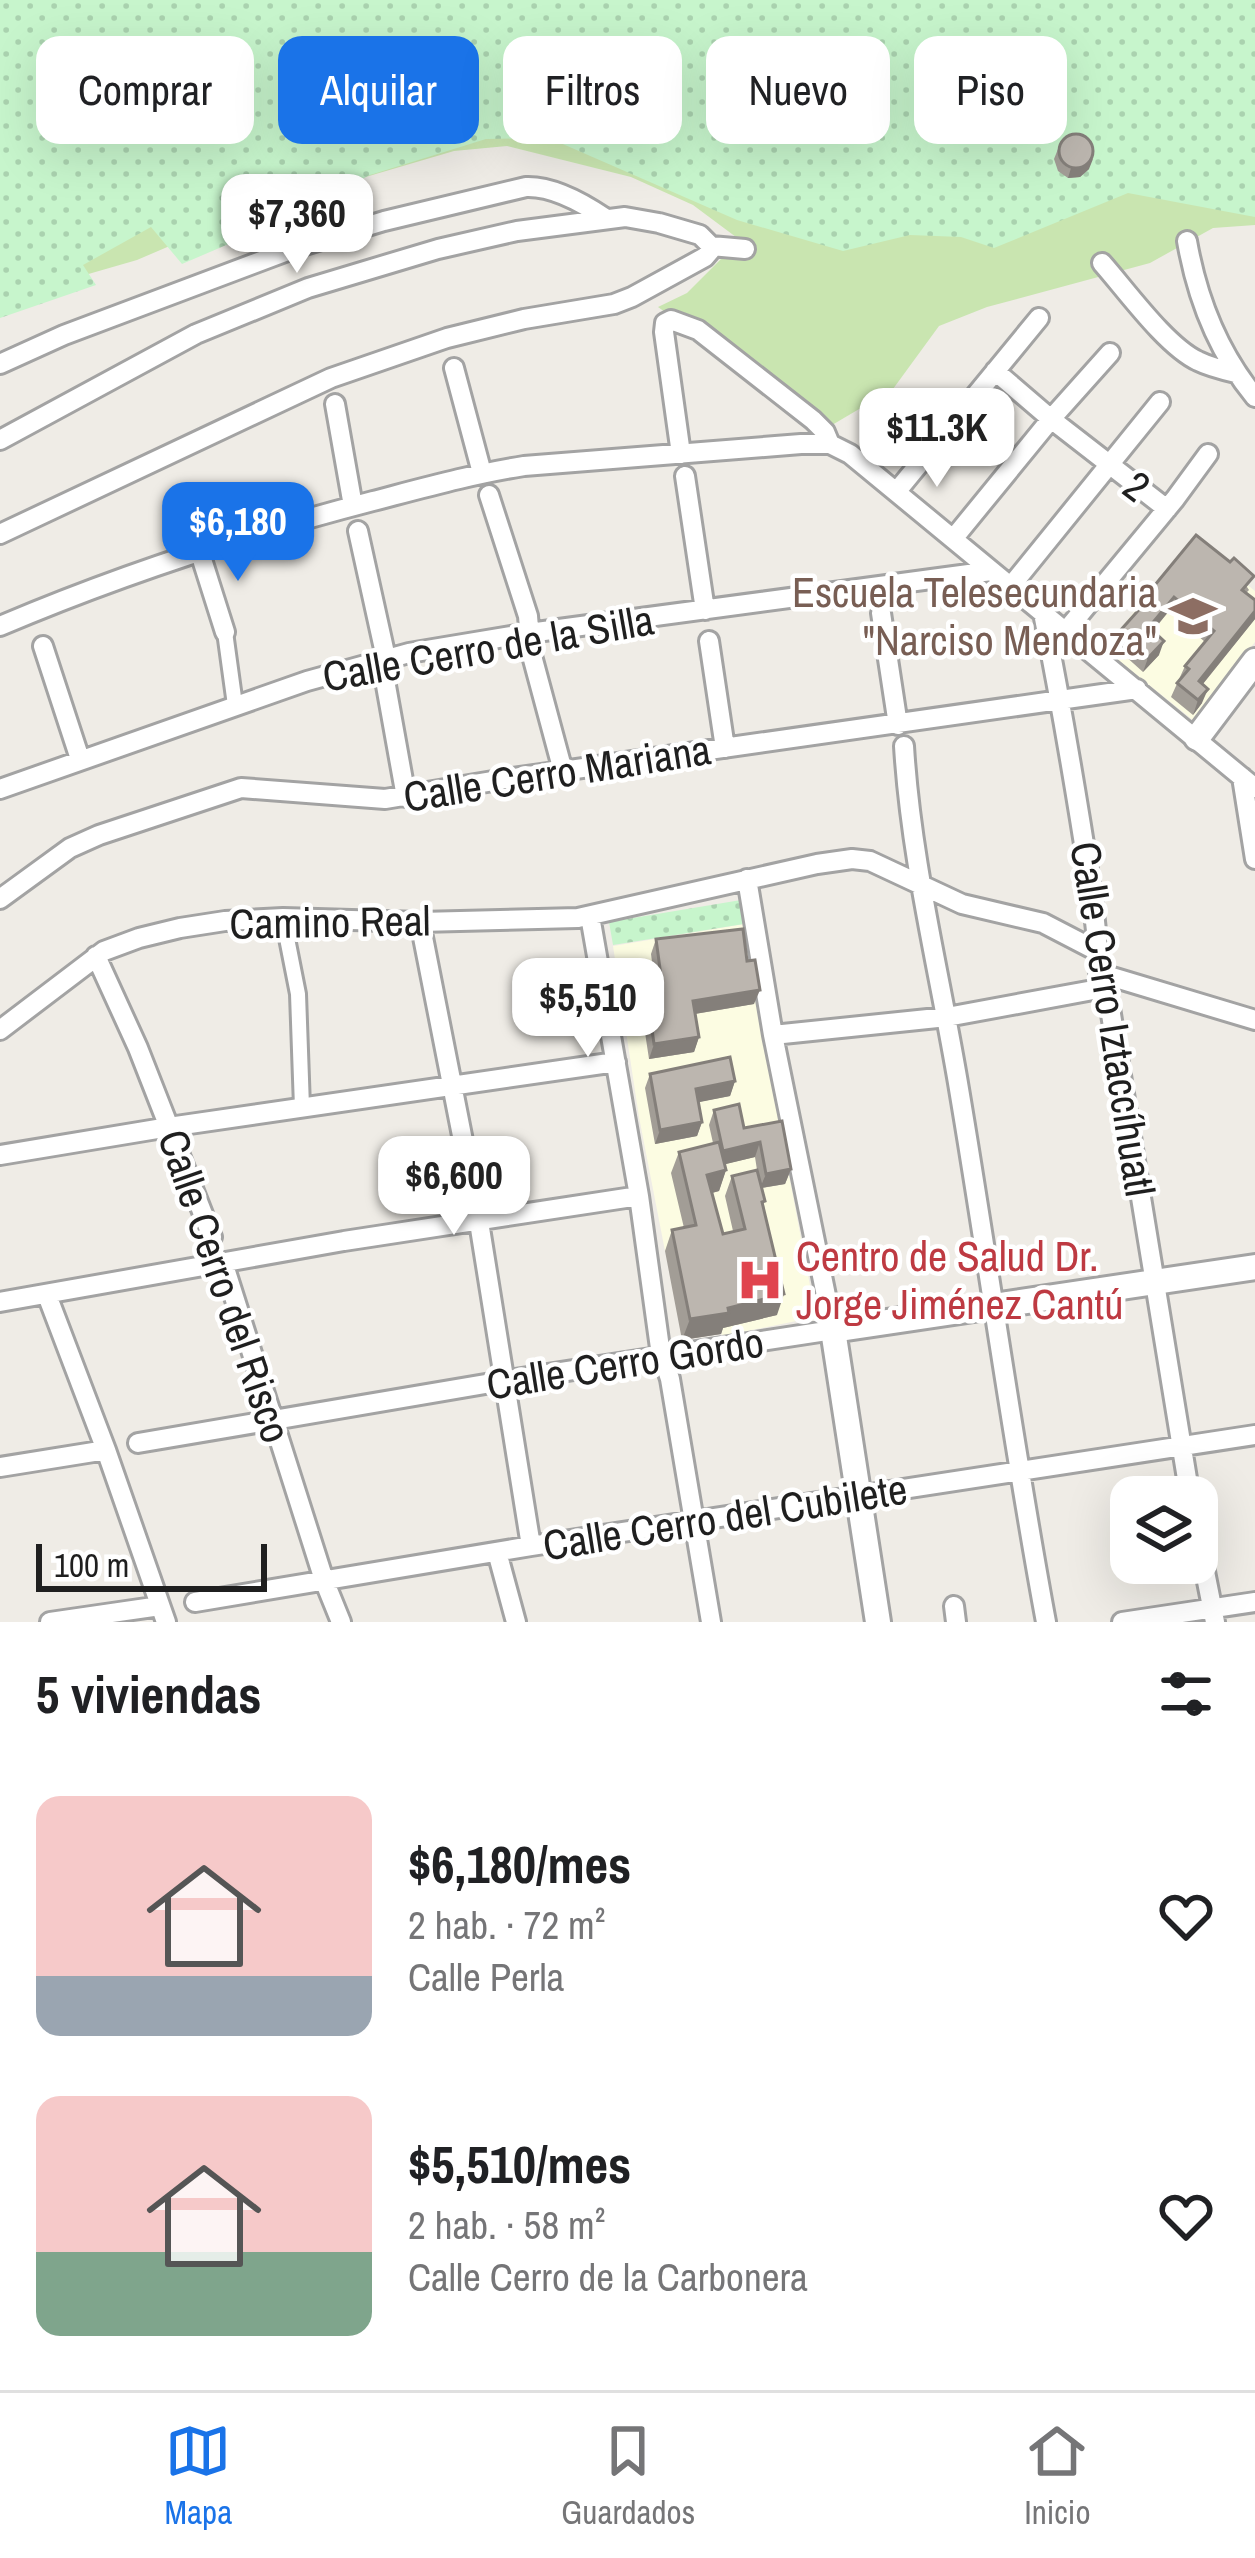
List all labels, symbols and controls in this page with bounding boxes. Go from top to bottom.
chip: Comprar [36,36,254,144]
chip: Alquilar [278,36,479,144]
chip: Filtros [503,36,682,144]
chip: Nuevo [706,36,890,144]
chip: Piso [914,36,1067,144]
pin: $7,360 [199,174,395,276]
text: $7,360 [248,187,346,239]
pin: $11.3K [839,388,1035,490]
text: $11.3K [886,401,988,453]
street label: 2 [1112,458,1162,514]
pin: $6,180 [140,482,336,584]
text: $6,180 [189,495,287,547]
place label: Escuela Telesecundaria "Narciso Mendoza" [792,564,1157,668]
street label: Calle Cerro de la Silla [318,591,658,705]
school or university icon: Escuela Telesecundaria "Narciso Mendoza" [1168,591,1218,641]
street label: Calle Cerro Mariana [400,721,714,825]
street label: Calle Cerro Iztaccíhuatl [1057,838,1169,1200]
street label: Camino Real [229,892,431,952]
pin: $5,510 [490,958,686,1060]
text: $5,510 [539,971,637,1023]
street label: Calle Cerro del Risco [145,1122,305,1450]
pin: $6,600 [356,1136,552,1238]
text: $6,600 [405,1149,503,1201]
place label: Centro de Salud Dr. Jorge Jiménez Cantú [796,1228,1123,1332]
hospital icon: Centro de Salud Dr. Jorge Jiménez Cantú [735,1255,785,1305]
street label: Calle Cerro Gordo [483,1313,767,1413]
street label: Calle Cerro del Cubilete [539,1461,911,1573]
map controls [1110,1476,1218,1584]
button: layers [1110,1476,1218,1584]
scale bar [36,1538,267,1591]
text: 100 m [54,1543,129,1587]
text: 5 viviendas [36,1660,262,1729]
icon: filters [1153,1661,1219,1727]
text: $6,180/mes [408,1830,631,1899]
icon: home [132,1844,276,1988]
icon: heart [1153,1883,1219,1949]
text: 2 hab. · 72 m² [408,1899,605,1951]
text: Calle Perla [408,1951,564,2003]
text: $5,510/mes [408,2130,631,2199]
icon: home [132,2144,276,2288]
icon: heart [1153,2183,1219,2249]
text: 2 hab. · 58 m² [408,2199,605,2251]
text: Calle Cerro de la Carbonera [408,2251,808,2303]
tab: Mapa [165,2418,232,2534]
tab: Guardados [561,2418,695,2534]
tab: Inicio [1024,2418,1090,2534]

